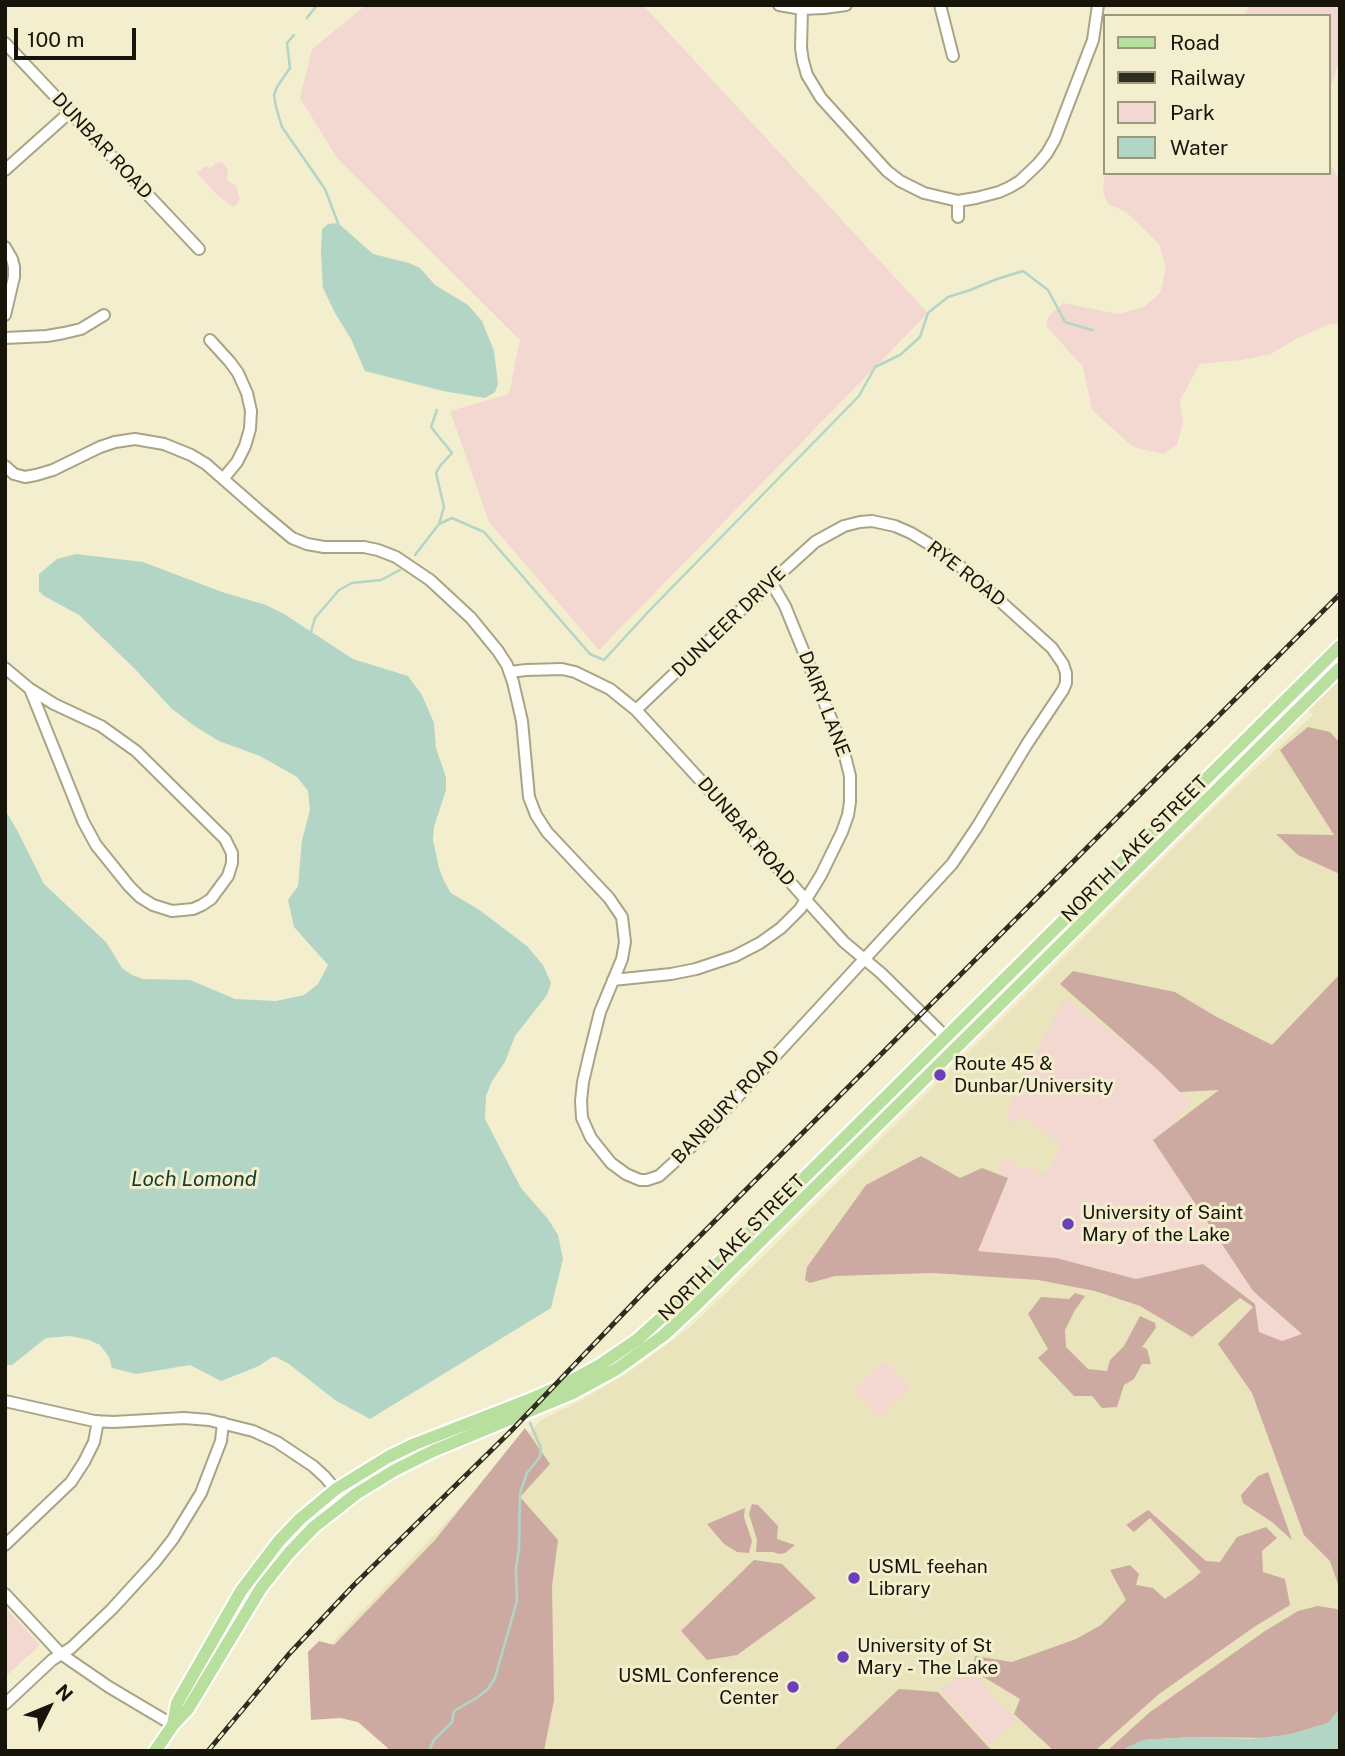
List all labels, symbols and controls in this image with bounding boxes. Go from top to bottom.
scale bar [18,14,140,58]
legend [1104,14,1331,175]
text: 100 m [27,27,84,52]
text: Road [1170,30,1220,55]
text: Railway [1170,65,1246,90]
street label: DUNBAR ROAD [47,88,157,204]
text: Park [1170,100,1215,125]
text: Water [1170,135,1228,160]
street label: RYE ROAD [922,536,1010,612]
street label: DUNLEER DRIVE [667,562,791,682]
street label: DAIRY LANE [793,648,855,760]
street label: NORTH LAKE STREET [1057,771,1213,927]
street label: DUNBAR ROAD [692,773,800,891]
street label: BANBURY ROAD [667,1045,785,1169]
place label: Route 45 & Dunbar/University [954,1053,1113,1097]
marker: Route 45 & Dunbar/University [932,1067,948,1083]
water label: Loch Lomond [131,1167,257,1193]
street label: NORTH LAKE STREET [654,1170,810,1326]
place label: University of Saint Mary of the Lake [1082,1202,1243,1246]
marker: University of Saint Mary of the Lake [1060,1216,1076,1232]
place label: USML feehan Library [868,1556,988,1600]
marker: USML feehan Library [846,1570,862,1586]
place label: University of St Mary - The Lake [857,1635,998,1679]
marker: University of St Mary - The Lake [835,1649,851,1665]
place label: USML Conference Center [618,1665,779,1709]
north arrow [14,1672,84,1742]
marker: USML Conference Center [785,1679,801,1695]
text: N [51,1680,77,1706]

